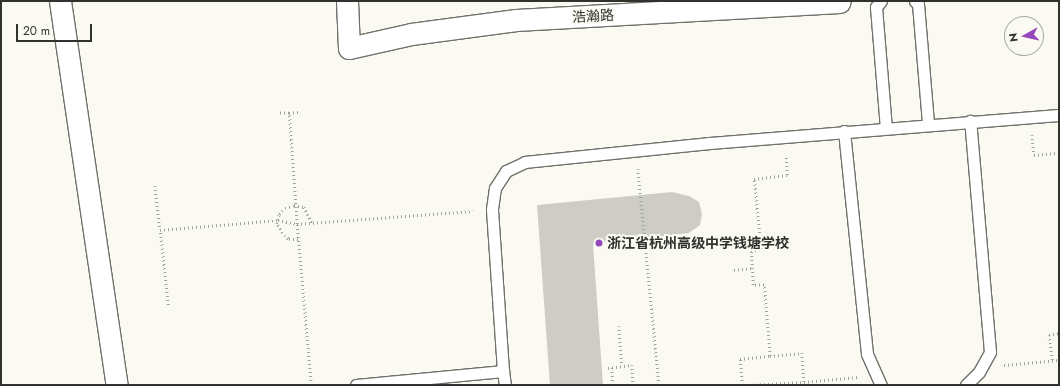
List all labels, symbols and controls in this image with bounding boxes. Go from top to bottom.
street label: 浩瀚路 [572,7,614,25]
scale bar [18,16,94,42]
north arrow [1004,16,1044,56]
text: 20 m [23,22,50,40]
text: N [1005,32,1022,43]
place label: 浙江省杭州高级中学钱塘学校 [607,235,789,251]
marker: 浙江省杭州高级中学钱塘学校 [594,238,604,248]

